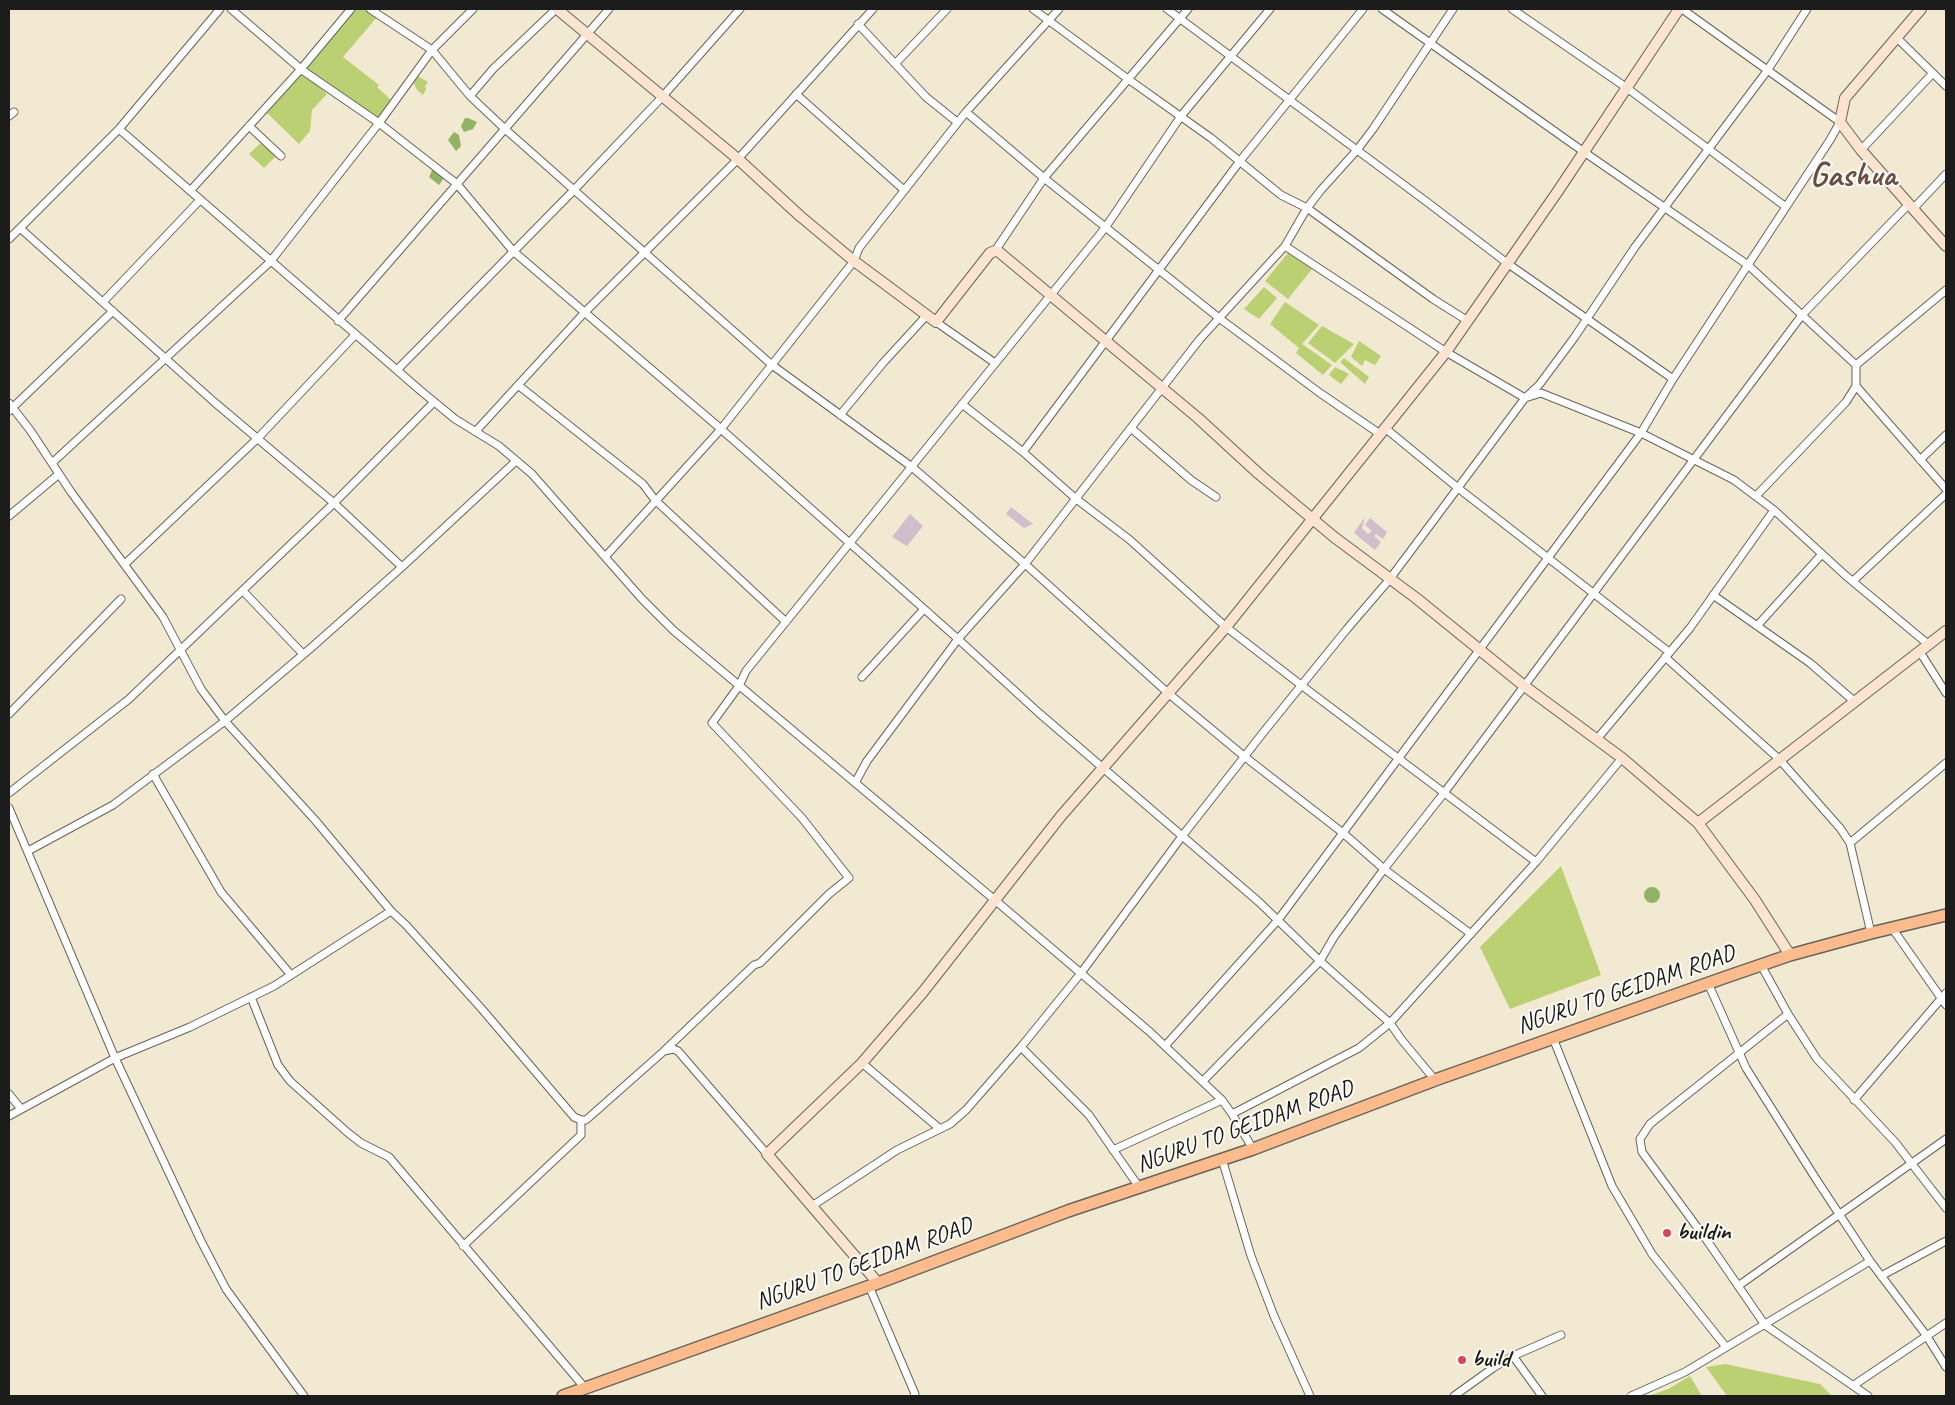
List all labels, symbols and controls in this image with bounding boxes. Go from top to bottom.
district label: Gashua [1810,156,1896,196]
street label: NGURU TO GEIDAM ROAD [1513,939,1739,1041]
street label: NGURU TO GEIDAM ROAD [1133,1074,1357,1180]
street label: NGURU TO GEIDAM ROAD [752,1211,976,1317]
place label: buildin [1677,1219,1731,1247]
marker: buildin [1661,1227,1673,1239]
place label: build [1472,1346,1510,1374]
marker: build [1456,1354,1468,1366]

